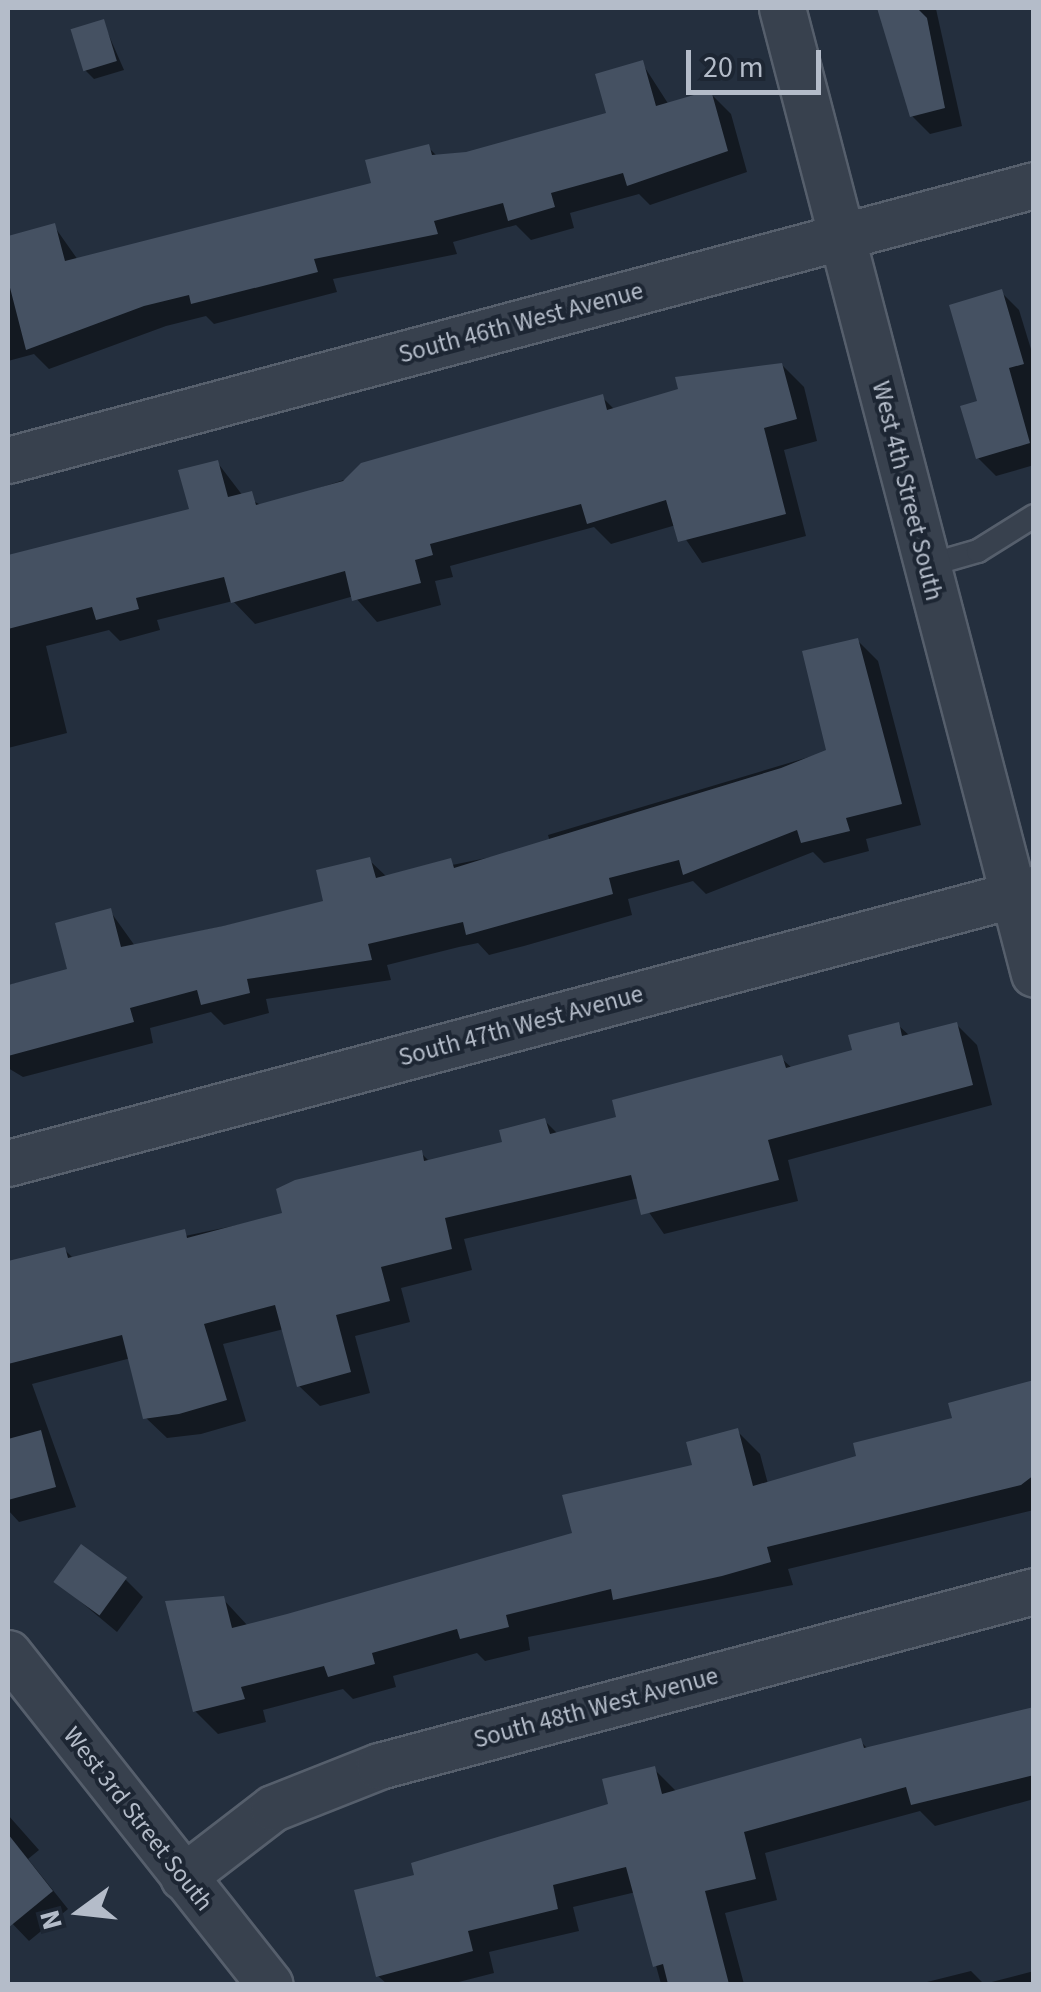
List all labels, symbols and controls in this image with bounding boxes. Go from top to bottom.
scale bar [691,30,826,92]
text: 20 m [703,46,764,89]
street label: South 46th West Avenue [395,276,647,370]
street label: West 4th Street South [865,378,949,604]
street label: South 47th West Avenue [395,979,647,1073]
street label: South 48th West Avenue [470,1661,722,1755]
street label: West 3rd Street South [57,1721,219,1917]
north arrow [30,1862,130,1962]
text: N [29,1906,73,1934]

